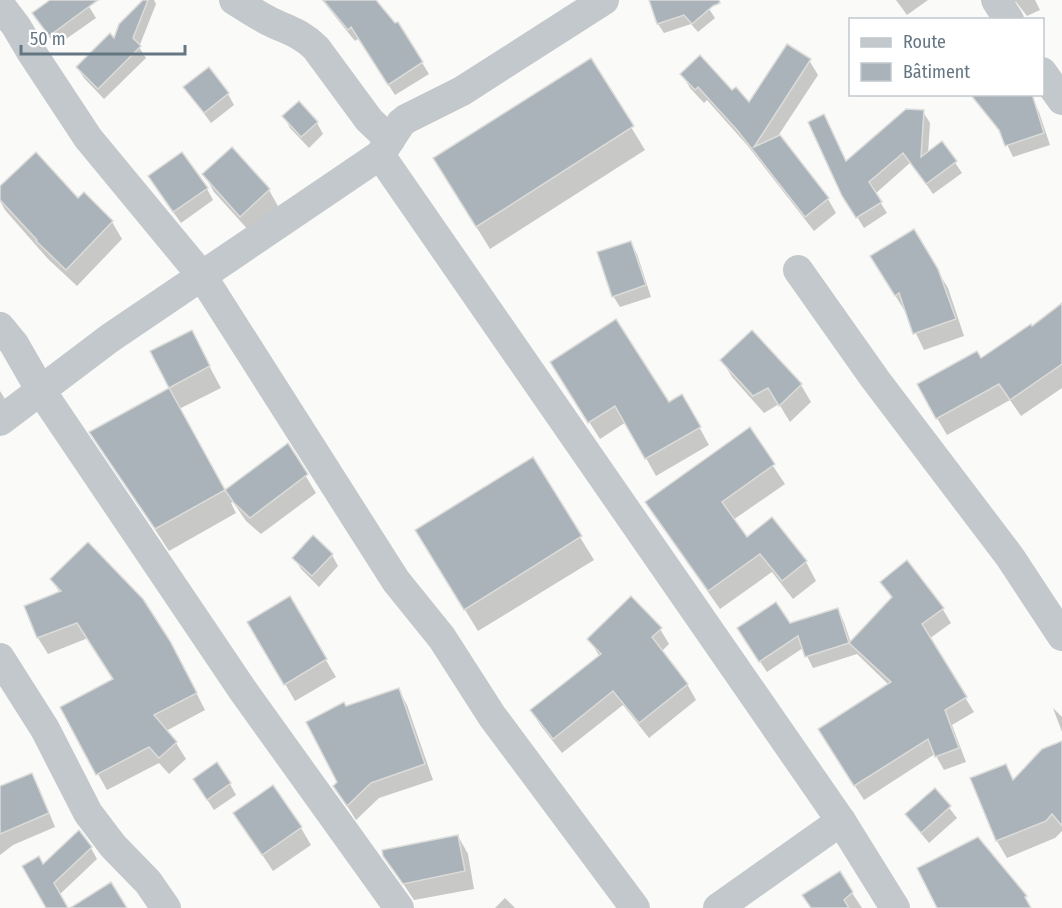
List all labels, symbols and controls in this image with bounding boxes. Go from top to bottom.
scale bar [21,18,184,56]
legend [849,18,1044,96]
text: 50 m [30,28,66,50]
text: Route [903,31,946,53]
text: Bâtiment [903,61,970,83]

